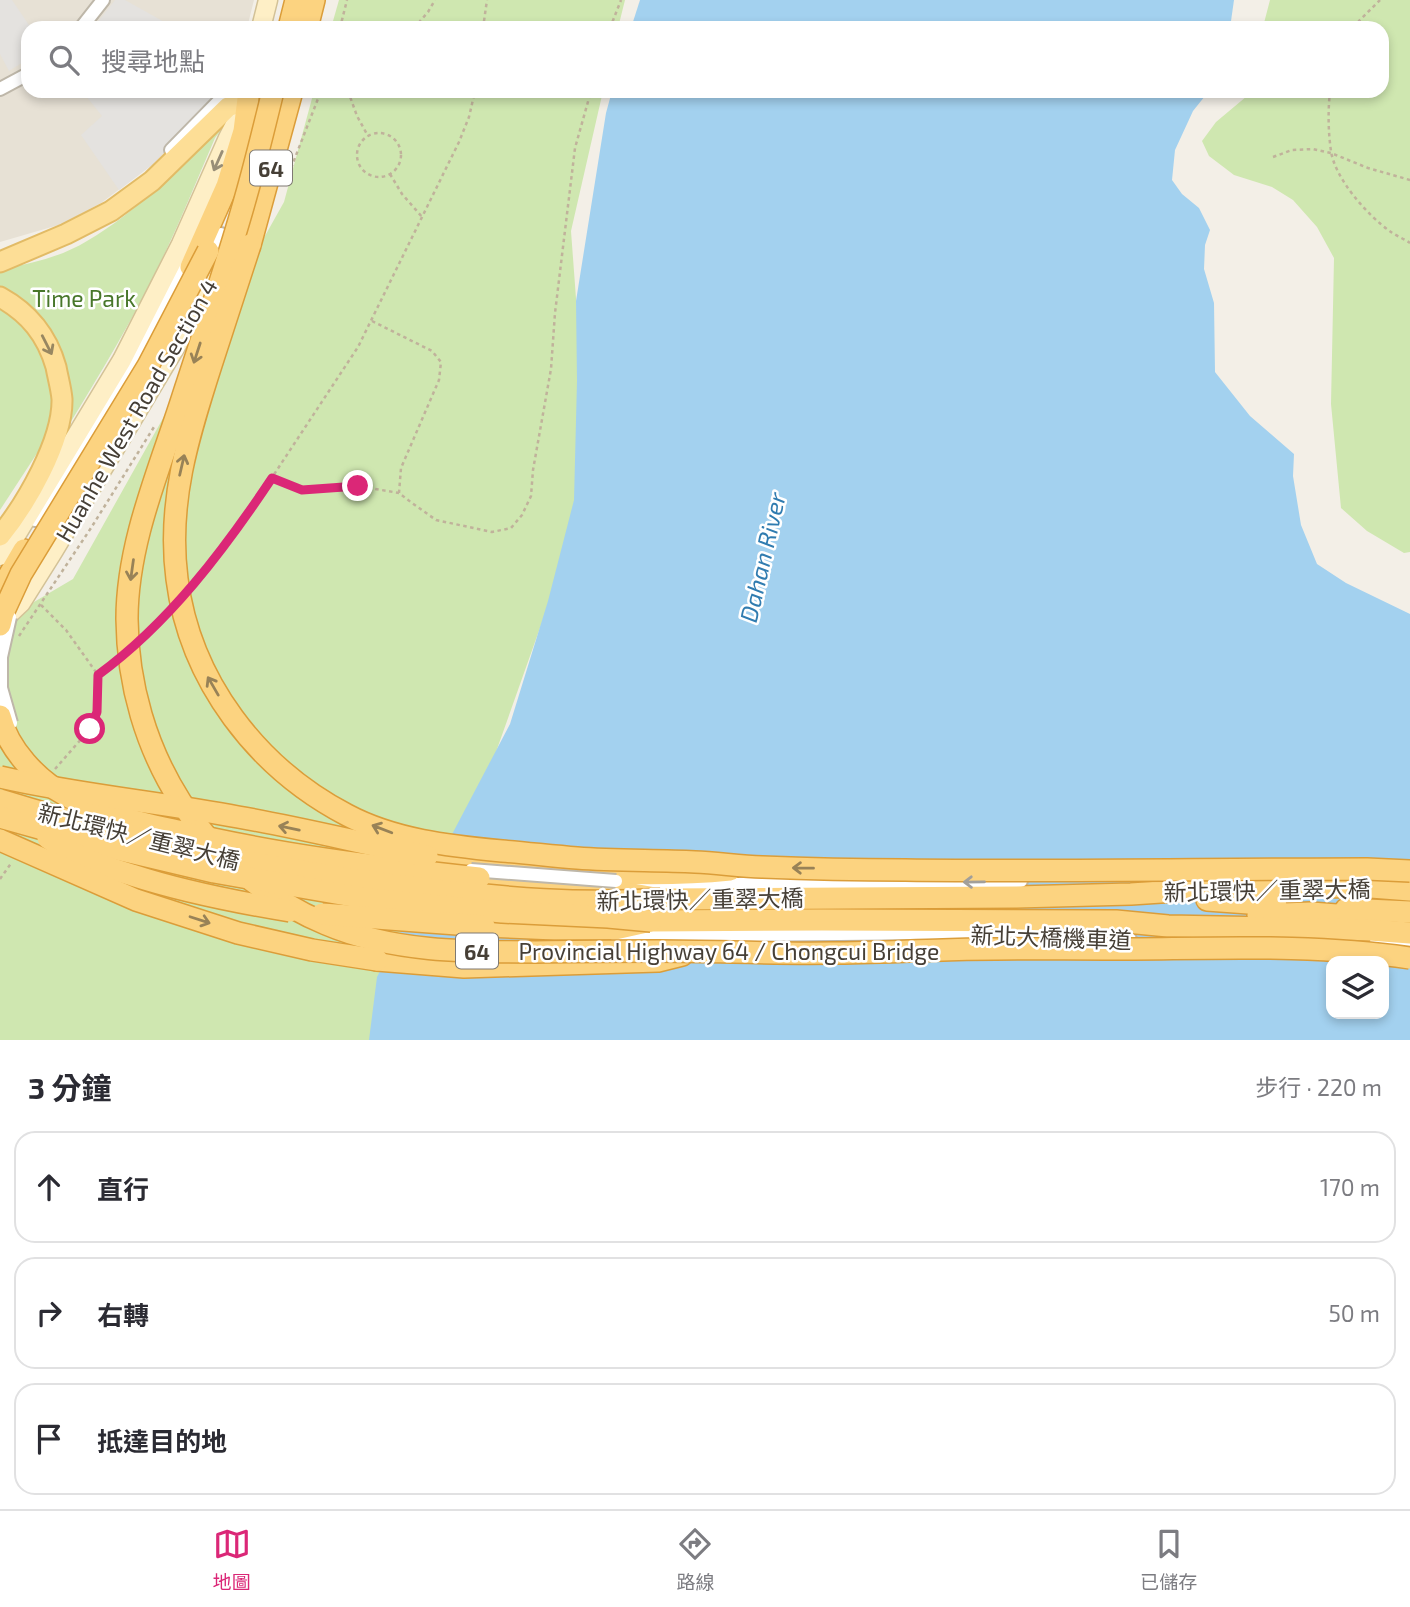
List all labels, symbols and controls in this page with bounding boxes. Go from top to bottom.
search box [21,21,1389,98]
icon: search [45,41,83,79]
text: 搜尋地點 [101,45,205,76]
one-way arrow [211,149,224,171]
road number: 64 [250,150,292,186]
street label: Huanhe West Road Section 4 [49,273,223,547]
park label: Time Park [32,284,136,312]
one-way arrow [41,334,55,354]
one-way arrow [190,341,202,363]
one-way arrow [176,454,190,477]
route end [342,470,373,501]
water label: Dahan River [733,489,791,625]
one-way arrow [125,559,138,581]
one-way arrow [206,676,220,696]
route start [74,713,105,744]
street label: 新北環快／重翠大橋 [35,797,243,875]
one-way arrow [278,820,301,834]
one-way arrow [372,822,394,834]
one-way arrow [792,861,815,874]
street label: 新北環快／重翠大橋 [1163,874,1371,906]
one-way arrow [963,875,986,889]
street label: 新北環快／重翠大橋 [596,883,804,915]
one-way arrow [188,915,210,927]
street label: 新北大橋機車道 [970,920,1132,954]
road number: 64 [456,934,498,968]
street label: Provincial Highway 64 / Chongcui Bridge [519,937,939,965]
map controls [1326,956,1389,1019]
button: layers [1326,956,1389,1019]
text: 3 分鐘 [28,1069,112,1105]
text: 步行 · 220 m [1255,1073,1382,1101]
icon: ahead [30,1168,68,1206]
text: 直行 [97,1173,149,1204]
text: 170 m [1320,1173,1380,1201]
icon: right [30,1294,68,1332]
text: 右轉 [97,1299,149,1330]
text: 50 m [1329,1299,1380,1327]
icon: arrive [30,1420,68,1458]
text: 抵達目的地 [97,1425,227,1456]
tab: 地圖 [213,1525,251,1594]
tab: 路線 [676,1525,714,1594]
tab: 已儲存 [1140,1525,1197,1594]

